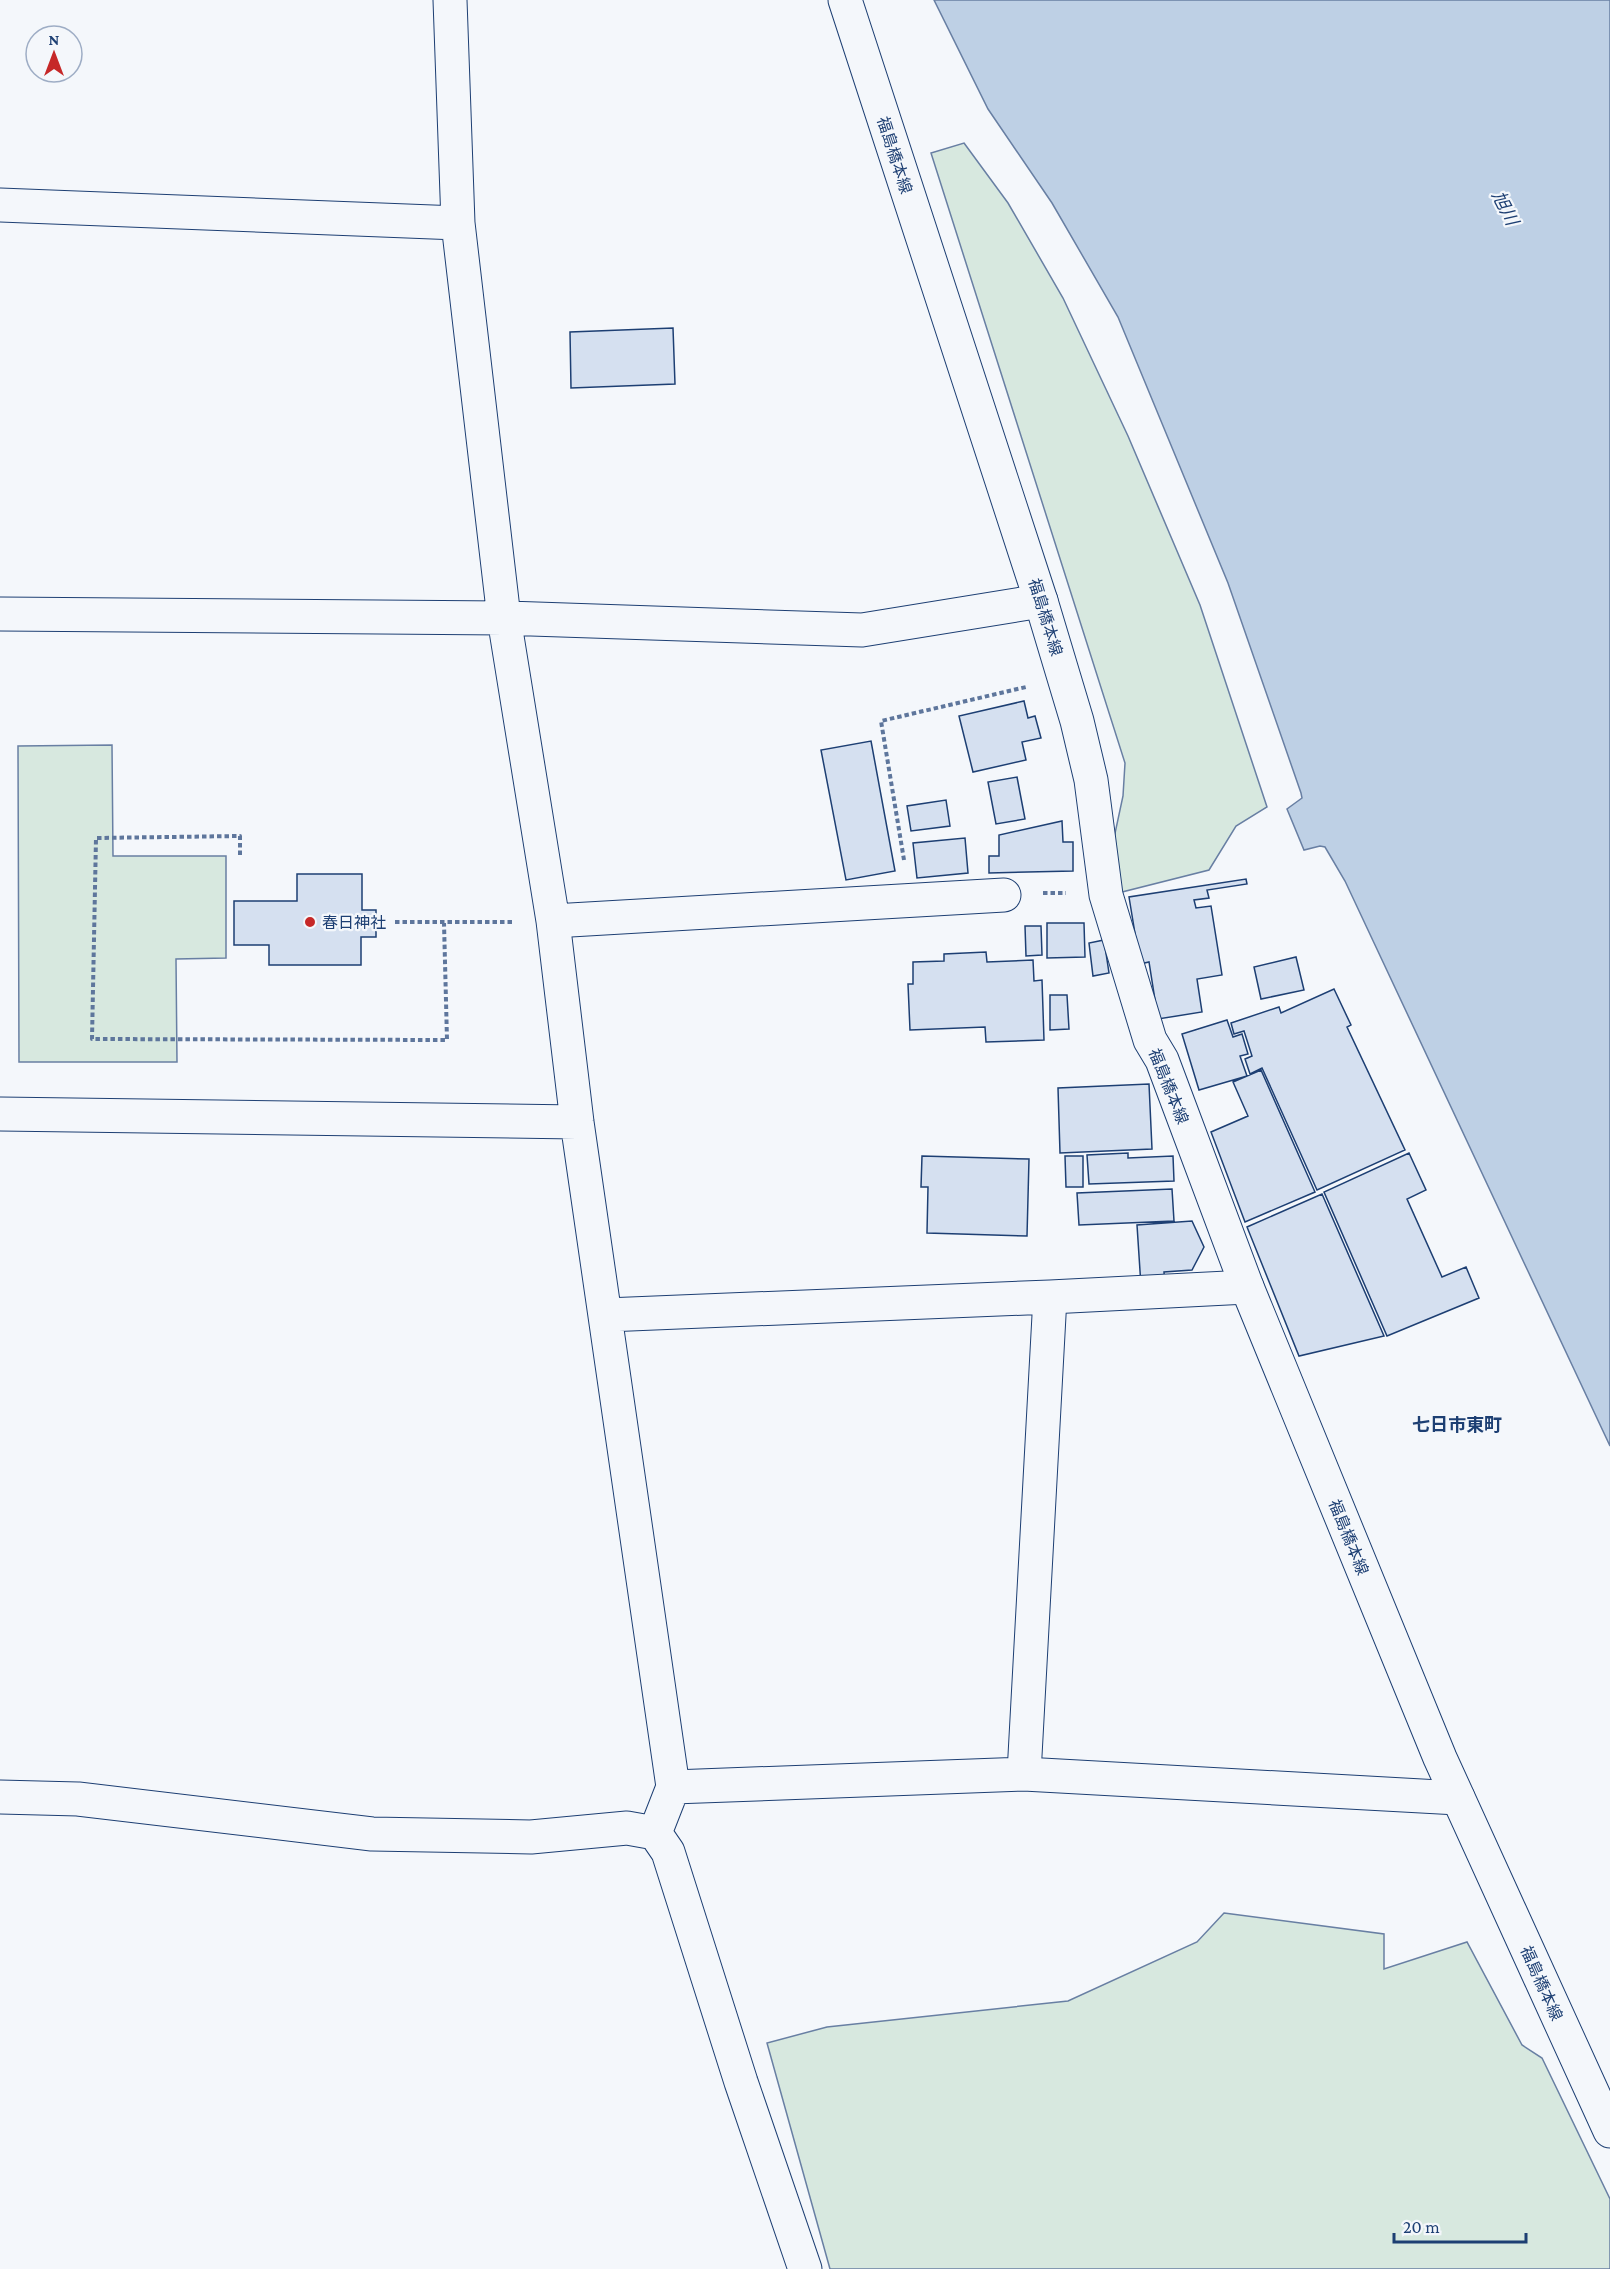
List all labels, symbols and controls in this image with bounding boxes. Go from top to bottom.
north arrow [24,24,84,84]
text: N [49,31,60,48]
street label: 福島橋本線 [874,114,915,196]
water label: 旭川 [1488,187,1523,230]
street label: 福島橋本線 [1026,576,1065,658]
place label: 春日神社 [322,914,386,931]
marker: 春日神社 [303,915,317,929]
street label: 福島橋本線 [1146,1046,1191,1126]
district label: 七日市東町 [1412,1415,1502,1435]
street label: 福島橋本線 [1326,1497,1371,1577]
street label: 福島橋本線 [1518,1943,1566,2023]
scale bar [1394,2206,1526,2244]
text: 20 m [1403,2217,1440,2237]

